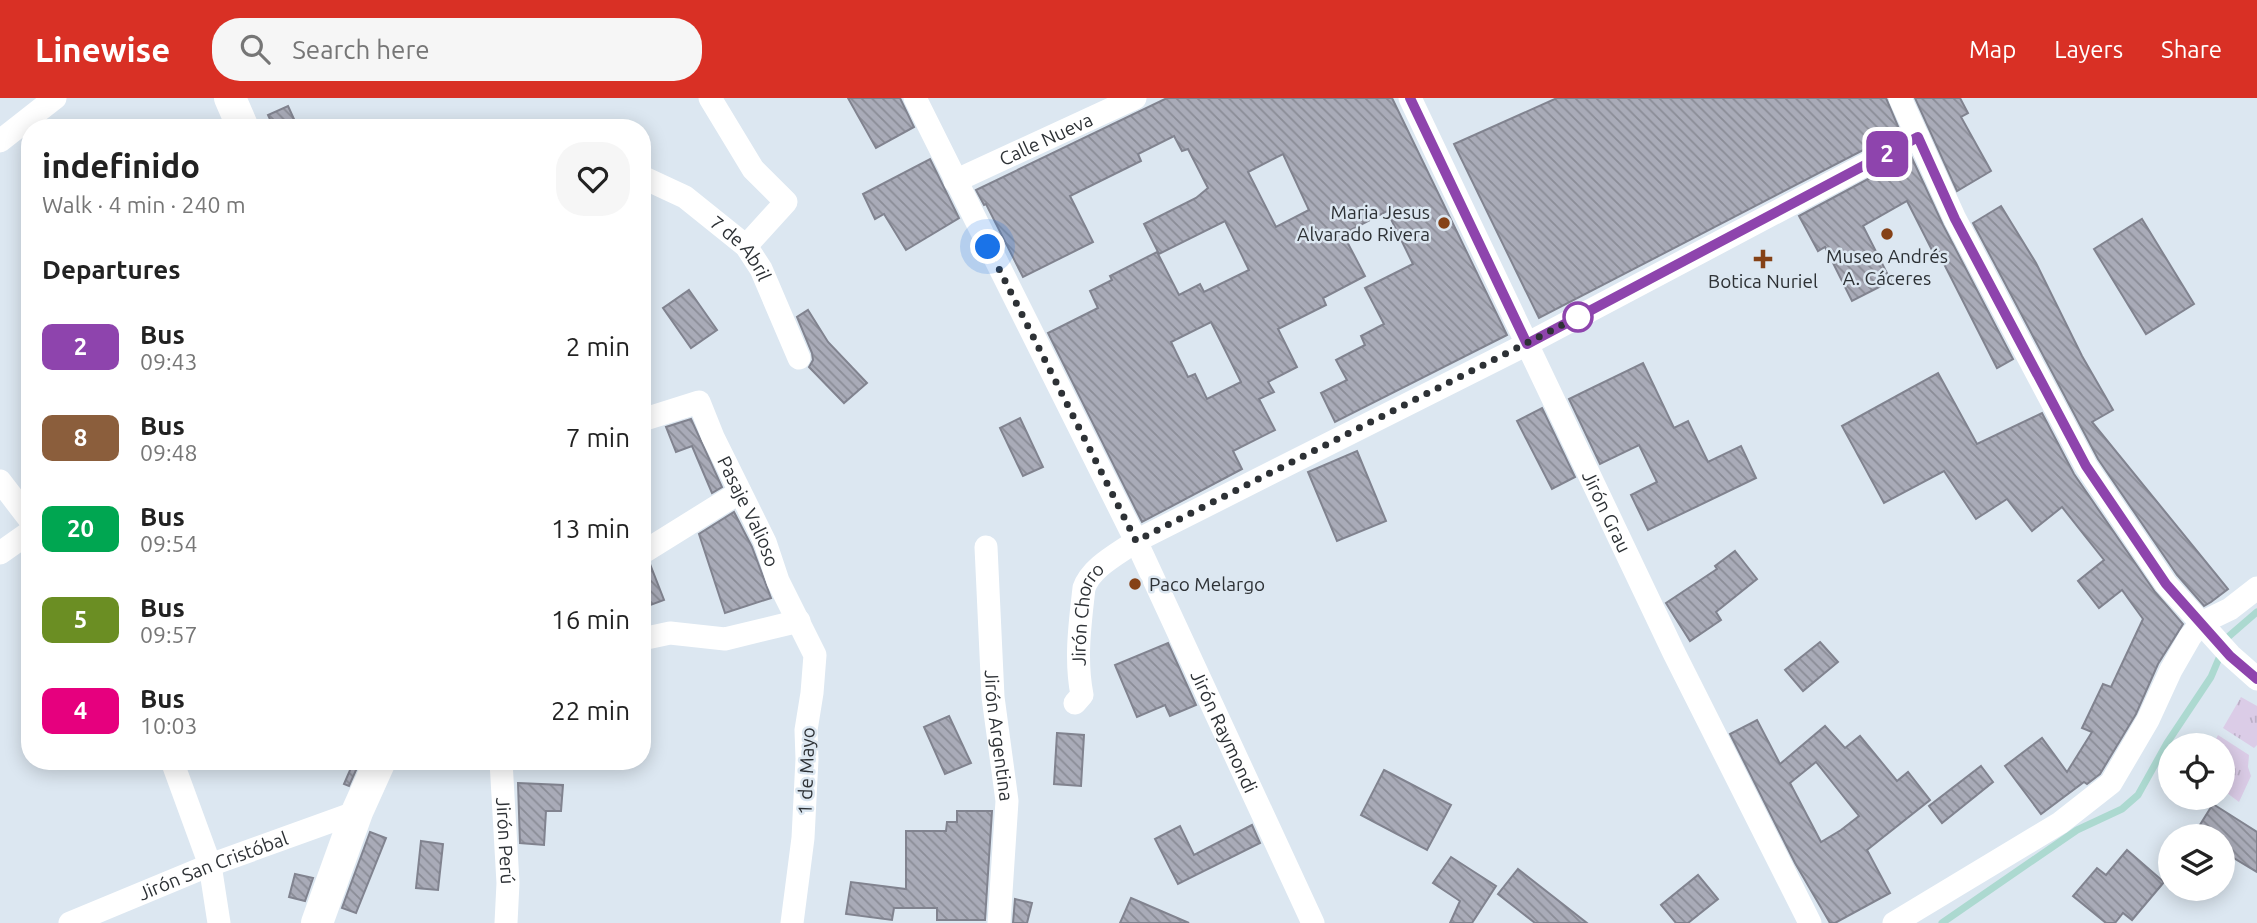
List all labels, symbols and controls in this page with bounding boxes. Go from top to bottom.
search box [212,18,702,81]
icon: search [236,30,274,68]
text: Linewise [35,31,170,68]
text: Search here [292,35,430,64]
text: Map [1969,36,2016,63]
text: Layers [2054,36,2123,63]
text: Share [2161,36,2222,63]
street label: Calle Nueva [996,108,1096,170]
line badge: 2 [1864,131,1910,177]
text: 2 [1880,140,1894,167]
button: heart [556,142,630,216]
text: indefinido [42,147,200,184]
text: Walk · 4 min · 240 m [42,192,246,217]
place label: Maria Jesus Alvarado Rivera [1297,201,1430,245]
street label: 7 de Abril [706,211,776,284]
marker: Maria Jesus Alvarado Rivera [1436,215,1452,231]
marker: Museo Andrés A. Cáceres [1879,226,1895,242]
your location [970,229,1005,264]
place label: Museo Andrés A. Cáceres [1826,245,1948,289]
marker: Botica Nuriel [1755,251,1771,267]
text: Departures [42,255,180,284]
place label: Botica Nuriel [1708,270,1818,292]
unlabelled marker [1563,302,1593,332]
text: Bus [140,320,185,349]
text: 2 min [566,332,630,361]
text: 2 [74,333,87,360]
text: 09:43 [140,349,198,374]
text: Bus [140,411,185,440]
text: 7 min [566,423,630,452]
text: 8 [74,424,87,451]
text: 09:48 [140,440,198,465]
street label: Pasaje Valioso [713,452,783,570]
street label: Jirón Grau [1578,467,1636,556]
text: Bus [140,502,185,531]
text: 13 min [551,514,630,543]
text: 20 [67,515,94,542]
text: 09:54 [140,531,198,556]
street label: Jirón Chorro [1067,558,1108,666]
place label: Paco Melargo [1149,573,1265,595]
marker: Paco Melargo [1127,576,1143,592]
text: Bus [140,593,185,622]
text: 16 min [551,605,630,634]
text: 5 [74,606,87,633]
text: 09:57 [140,622,198,647]
street label: Jirón Raymondi [1186,667,1262,796]
street label: Jirón Argentina [981,669,1018,802]
text: Bus [140,684,185,713]
text: 22 min [551,696,630,725]
text: 4 [74,697,87,724]
text: 10:03 [140,713,198,738]
street label: 1 de Mayo [793,727,819,815]
map controls [2158,733,2235,901]
button: locate [2158,733,2235,810]
street label: Jirón Perú [492,797,519,885]
button: layers [2158,824,2235,901]
street label: Jirón San Cristóbal [135,827,291,905]

